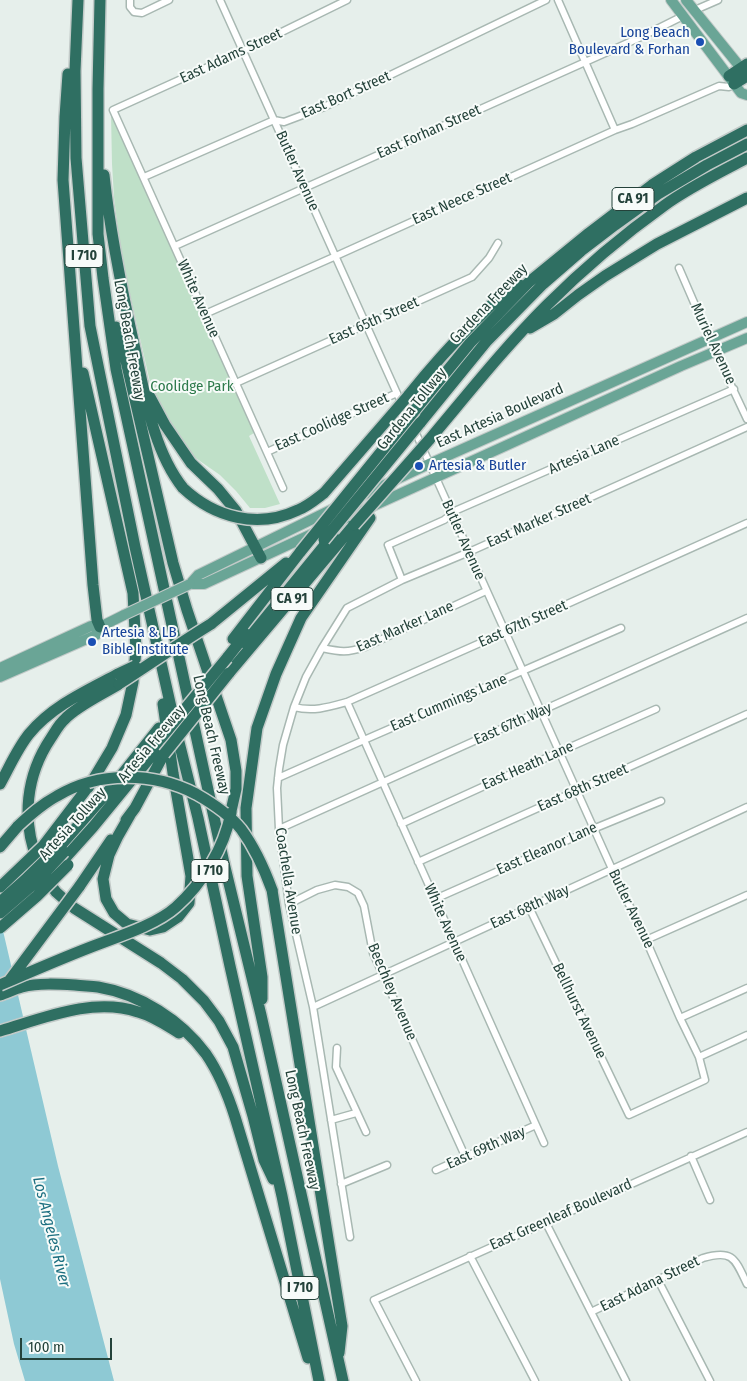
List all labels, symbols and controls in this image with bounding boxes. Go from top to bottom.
street label: East Adams Street [177,24,285,88]
place label: Long Beach Boulevard & Forhan [569,24,690,59]
marker: Long Beach Boulevard & Forhan [694,36,706,48]
street label: East Bort Street [299,67,393,123]
street label: East Forhan Street [374,101,484,163]
street label: Butler Avenue [271,128,323,214]
street label: East Neece Street [410,169,514,229]
road number: CA 91 [612,188,654,210]
road number: I 710 [65,245,103,268]
street label: White Avenue [173,257,223,341]
street label: Gardena Freeway [446,260,532,348]
street label: Long Beach Freeway [110,278,148,402]
street label: East 65th Street [326,293,422,349]
street label: Muriel Avenue [686,301,740,387]
street label: Gardena Tollway [373,364,451,454]
park label: Coolidge Park [150,378,234,396]
street label: East Artesia Boulevard [434,380,566,452]
street label: East Coolidge Street [272,389,392,455]
street label: Artesia Lane [546,431,622,479]
place label: Artesia & Butler [429,457,526,475]
marker: Artesia & Butler [413,460,425,472]
street label: East Marker Street [484,490,594,552]
street label: Butler Avenue [437,497,489,583]
road number: CA 91 [271,588,313,610]
street label: East 67th Street [476,596,570,652]
street label: East Marker Lane [354,598,456,656]
place label: Artesia & LB Bible Institute [102,624,189,659]
marker: Artesia & LB Bible Institute [86,636,98,648]
street label: East Cummings Lane [388,670,510,736]
street label: Long Beach Freeway [188,673,234,797]
street label: East 67th Way [471,699,555,749]
street label: Artesia Freeway [114,702,190,786]
street label: East Heath Lane [479,738,577,794]
street label: East 68th Street [535,760,631,816]
street label: Artesia Tollway [36,784,110,864]
street label: East Eleanor Lane [494,819,600,879]
street label: Coachella Avenue [271,826,305,936]
road number: I 710 [191,859,229,882]
street label: Butler Avenue [604,866,658,952]
street label: White Avenue [420,881,470,965]
street label: East 68th Way [488,881,572,933]
street label: Beechley Avenue [363,941,421,1043]
street label: Bellhurst Avenue [548,960,610,1062]
street label: Long Beach Freeway [280,1068,324,1192]
street label: East 69th Way [444,1123,528,1173]
water label: Los Angeles River [28,1175,74,1289]
street label: East Greenleaf Boulevard [487,1176,635,1254]
street label: East Adana Street [598,1252,702,1316]
road number: I 710 [281,1276,319,1300]
scale bar [22,1328,115,1360]
text: 100 m [28,1338,65,1356]

